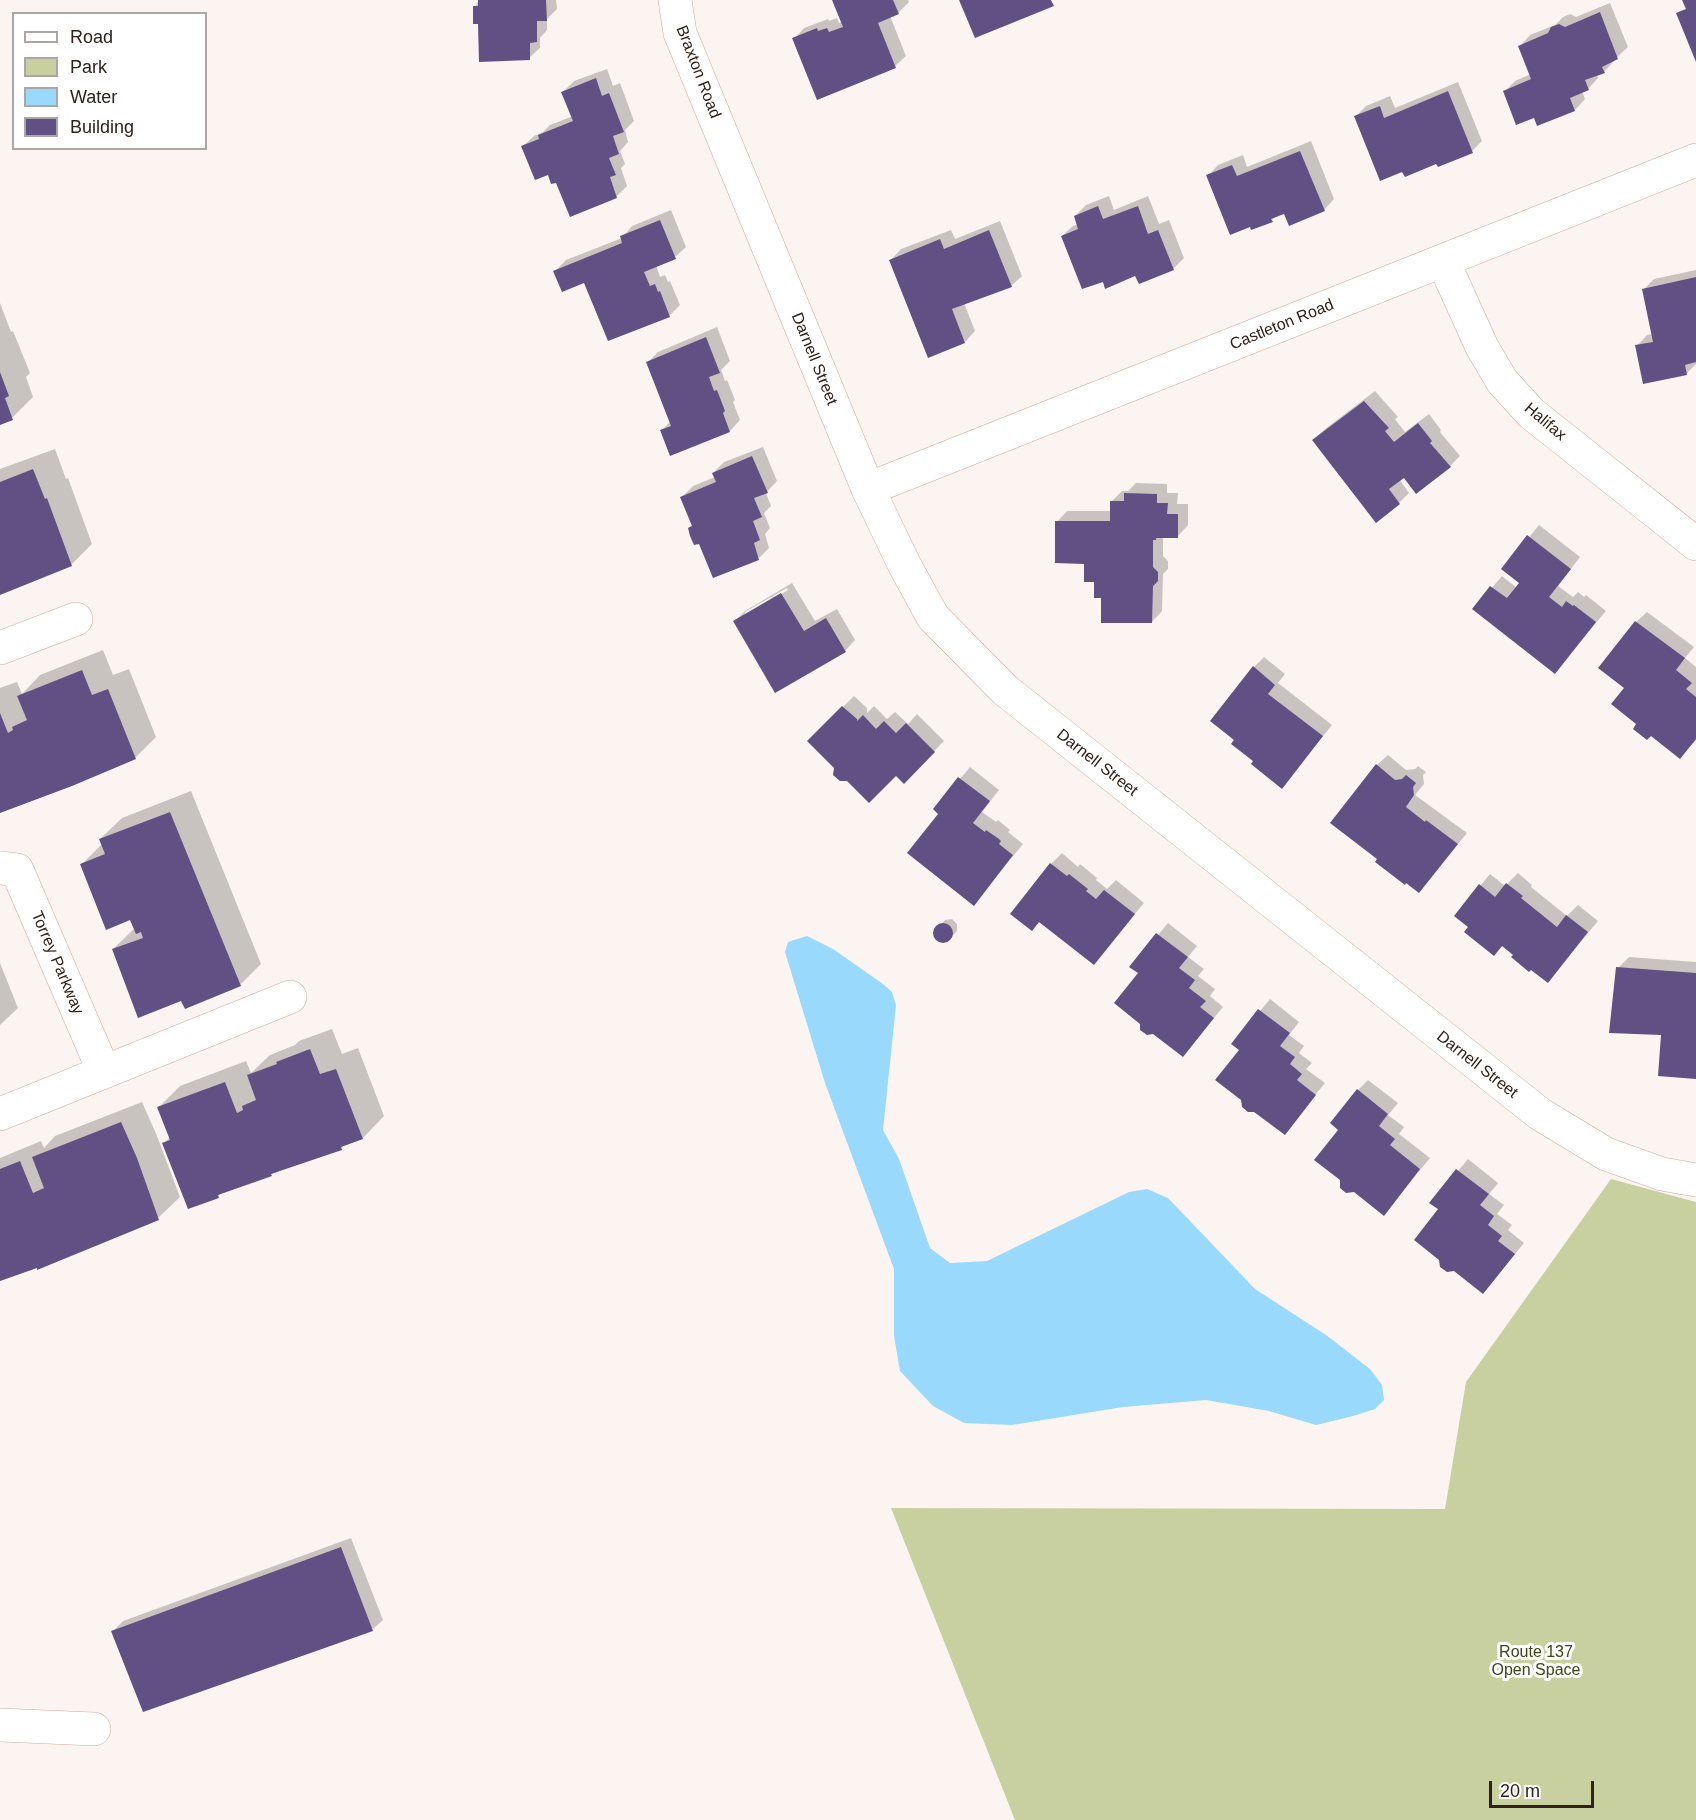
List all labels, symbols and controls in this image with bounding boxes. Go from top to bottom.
legend [12,12,207,150]
street label: Braxton Road [672,23,724,121]
text: Road [70,27,113,47]
text: Park [70,57,107,77]
text: Water [70,87,117,107]
text: Building [70,117,134,137]
street label: Castleton Road [1227,295,1337,355]
street label: Darnell Street [787,310,841,408]
street label: Halifax [1520,399,1570,445]
street label: Darnell Street [1053,725,1141,801]
street label: Torrey Parkway [27,909,87,1017]
street label: Darnell Street [1433,1027,1521,1103]
park label: Route 137 Open Space [1492,1643,1580,1681]
scale bar [1492,1769,1597,1807]
text: 20 m [1500,1781,1540,1801]

